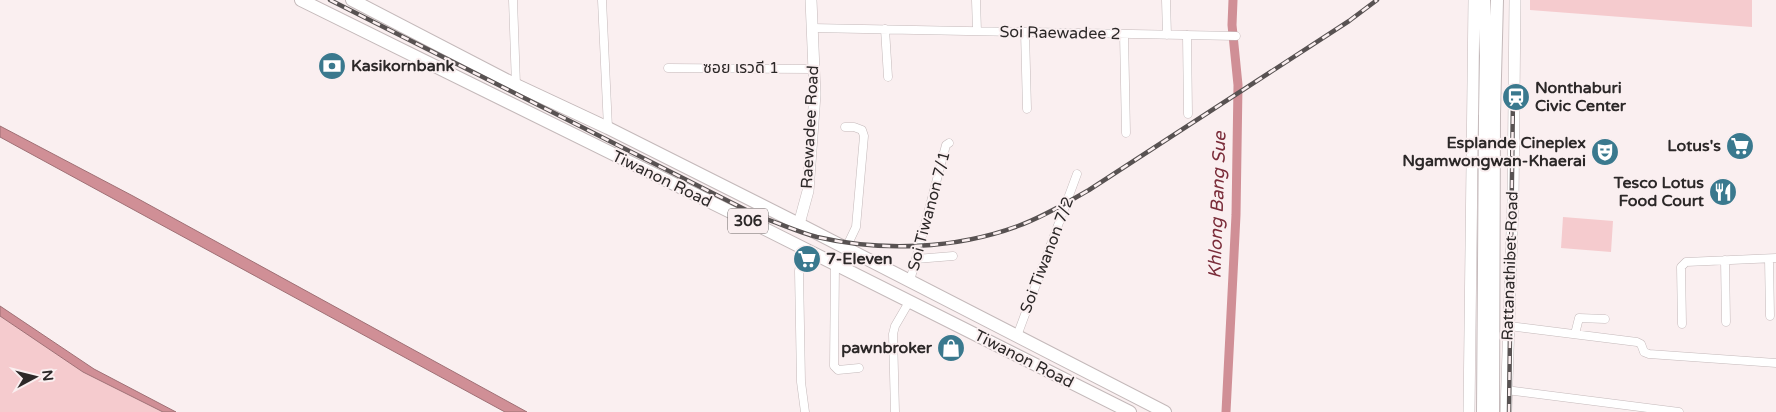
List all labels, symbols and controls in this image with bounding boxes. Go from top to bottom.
street label: Soi Raewadee 2 [999,22,1121,44]
bank icon: Kasikornbank [317,51,347,81]
place label: Kasikornbank [351,56,454,76]
street label: ซอย เรวดี 1 [703,58,779,78]
street label: Raewadee Road [797,65,823,189]
place label: Nonthaburi Civic Center [1535,78,1627,116]
station icon: Nonthaburi Civic Center [1501,82,1531,112]
water label: Khlong Bang Sue [1203,130,1231,279]
supermarket icon: Lotus's [1725,131,1755,161]
place label: Esplande Cineplex Ngamwongwan-Khaerai [1402,133,1586,171]
place label: Lotus's [1667,136,1721,156]
theatre icon: Esplande Cineplex Ngamwongwan-Khaerai [1590,137,1620,167]
street label: Tiwanon Road [609,146,715,212]
street label: Soi Tiwanon 7/1 [903,149,955,273]
place label: Tesco Lotus Food Court [1613,173,1705,211]
restaurant icon: Tesco Lotus Food Court [1708,177,1738,207]
street label: Rattanathibet Road [1497,191,1523,341]
street label: Soi Tiwanon 7/2 [1016,194,1078,316]
road number: 306 [728,208,768,234]
supermarket icon: 7-Eleven [792,244,822,274]
place label: 7-Eleven [826,249,893,269]
street label: Tiwanon Road [971,325,1077,393]
shop icon: pawnbroker [936,333,966,363]
place label: pawnbroker [841,338,933,358]
north arrow [10,352,60,402]
text: N [38,369,57,382]

